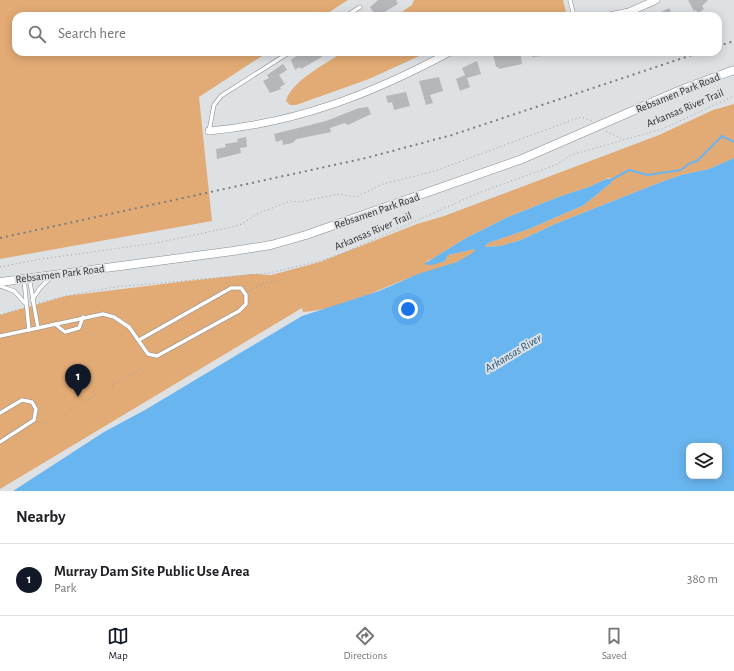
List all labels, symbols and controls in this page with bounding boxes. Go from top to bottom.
search box [12,12,722,56]
icon: search [26,23,48,45]
text: Search here [58,26,126,41]
street label: Rebsamen Park Road [634,71,722,115]
street label: Arkansas River Trail [645,87,725,129]
street label: Rebsamen Park Road [333,191,421,231]
street label: Arkansas River Trail [333,210,413,252]
street label: Rebsamen Park Road [15,263,105,285]
your location [398,299,418,319]
water label: Arkansas River [482,331,544,375]
pin: 1 [65,364,91,397]
map controls [686,443,722,479]
button: layers [686,443,722,479]
text: Nearby [16,508,66,525]
text: Murray Dam Site Public Use Area [54,564,250,579]
text: 1 [27,573,31,586]
text: 380 m [687,573,718,586]
text: Park [54,582,76,595]
tab: Map [107,625,129,662]
tab: Directions [343,625,387,662]
tab: Saved [602,625,627,662]

